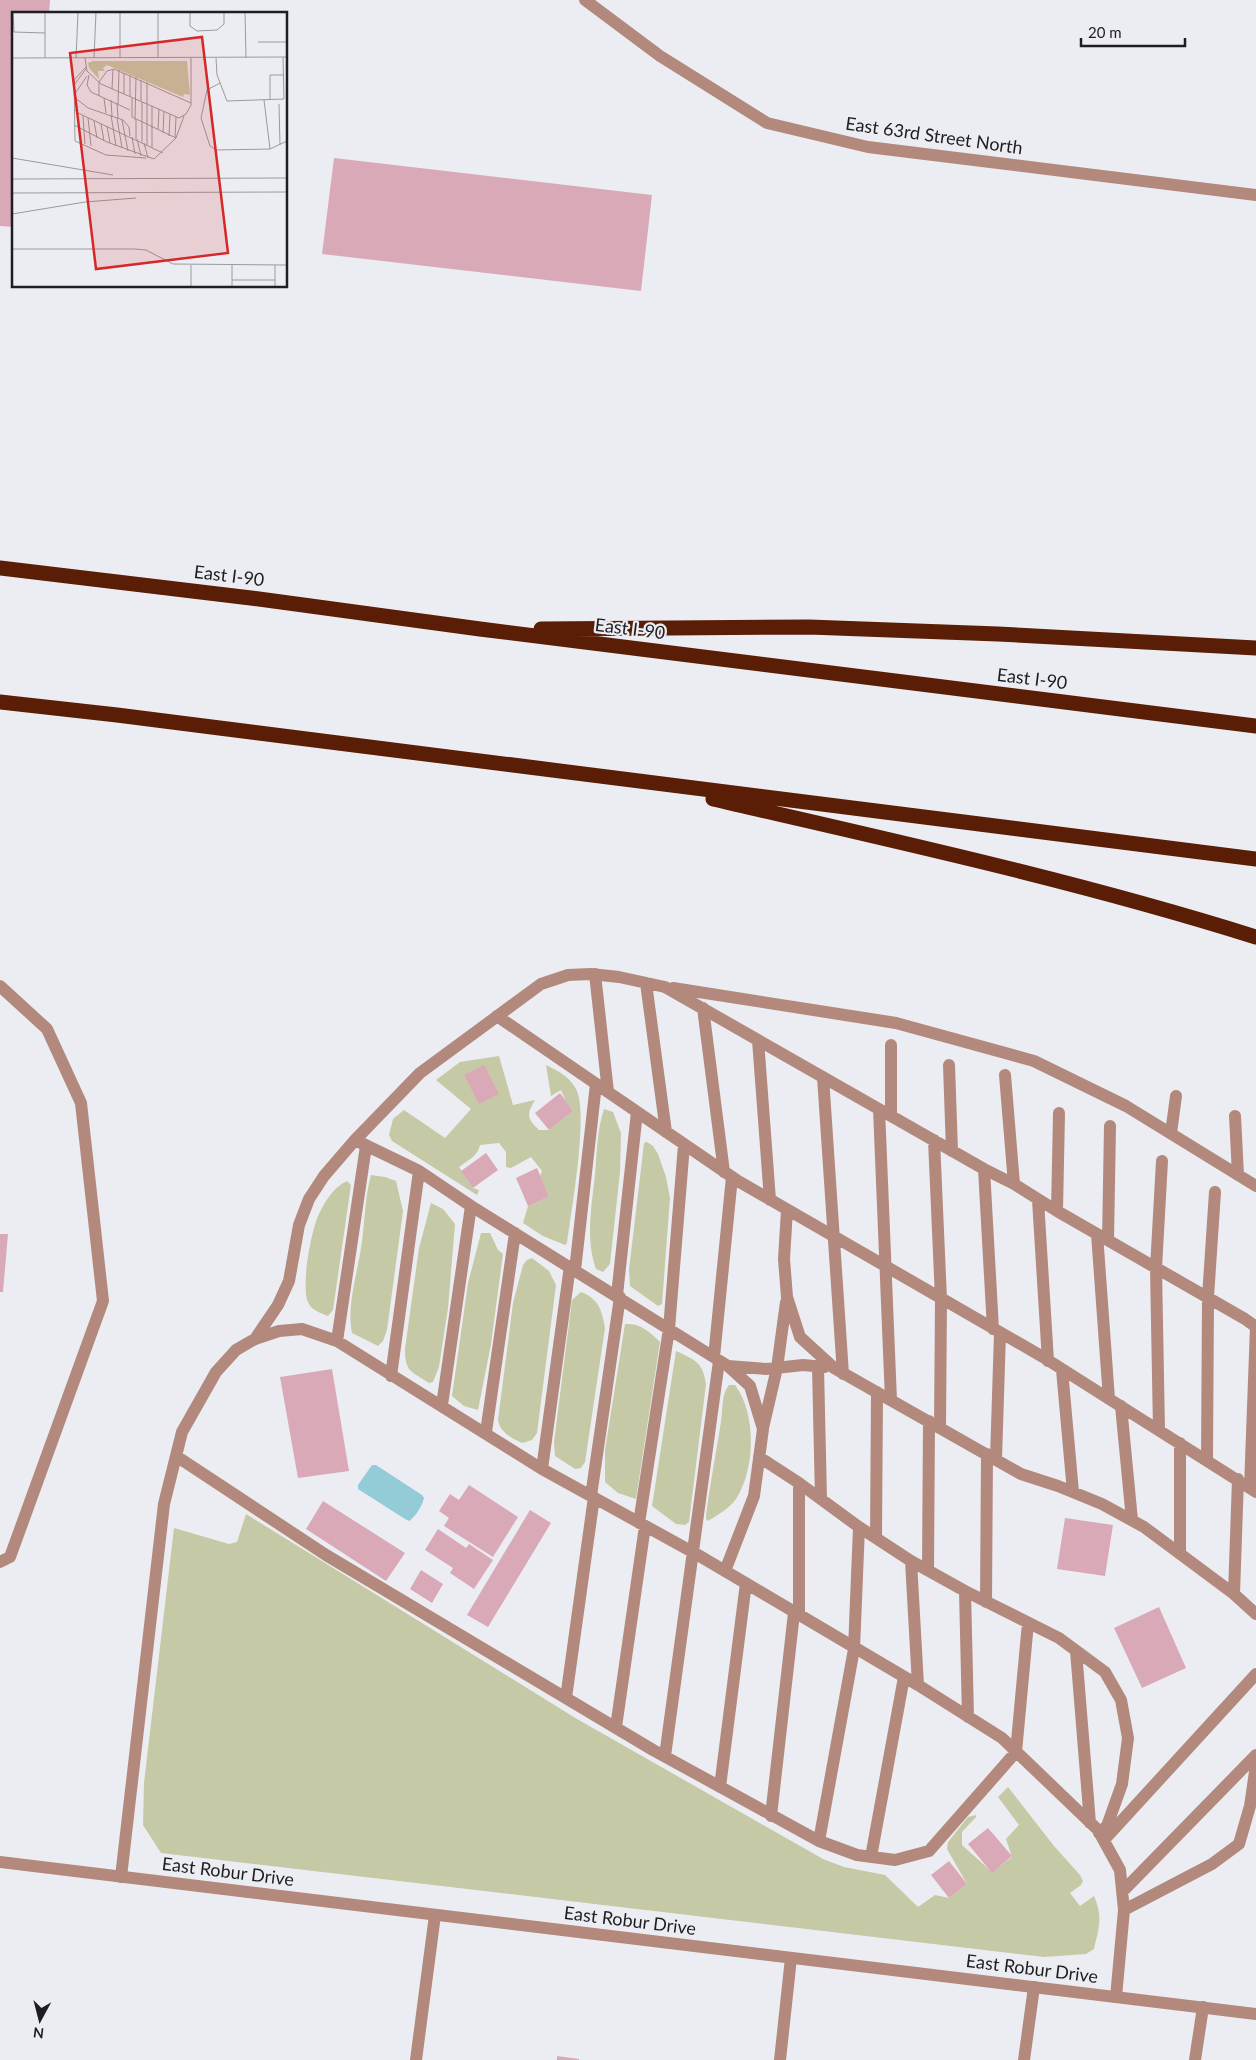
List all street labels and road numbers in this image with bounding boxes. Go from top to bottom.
street label: East 63rd Street North [844,112,1024,158]
street label: East I-90 [193,560,266,590]
street label: East I-90 [594,613,667,643]
street label: East I-90 [996,663,1069,693]
street label: East Robur Drive [161,1852,295,1890]
street label: East Robur Drive [563,1901,697,1939]
street label: East Robur Drive [965,1949,1099,1987]

